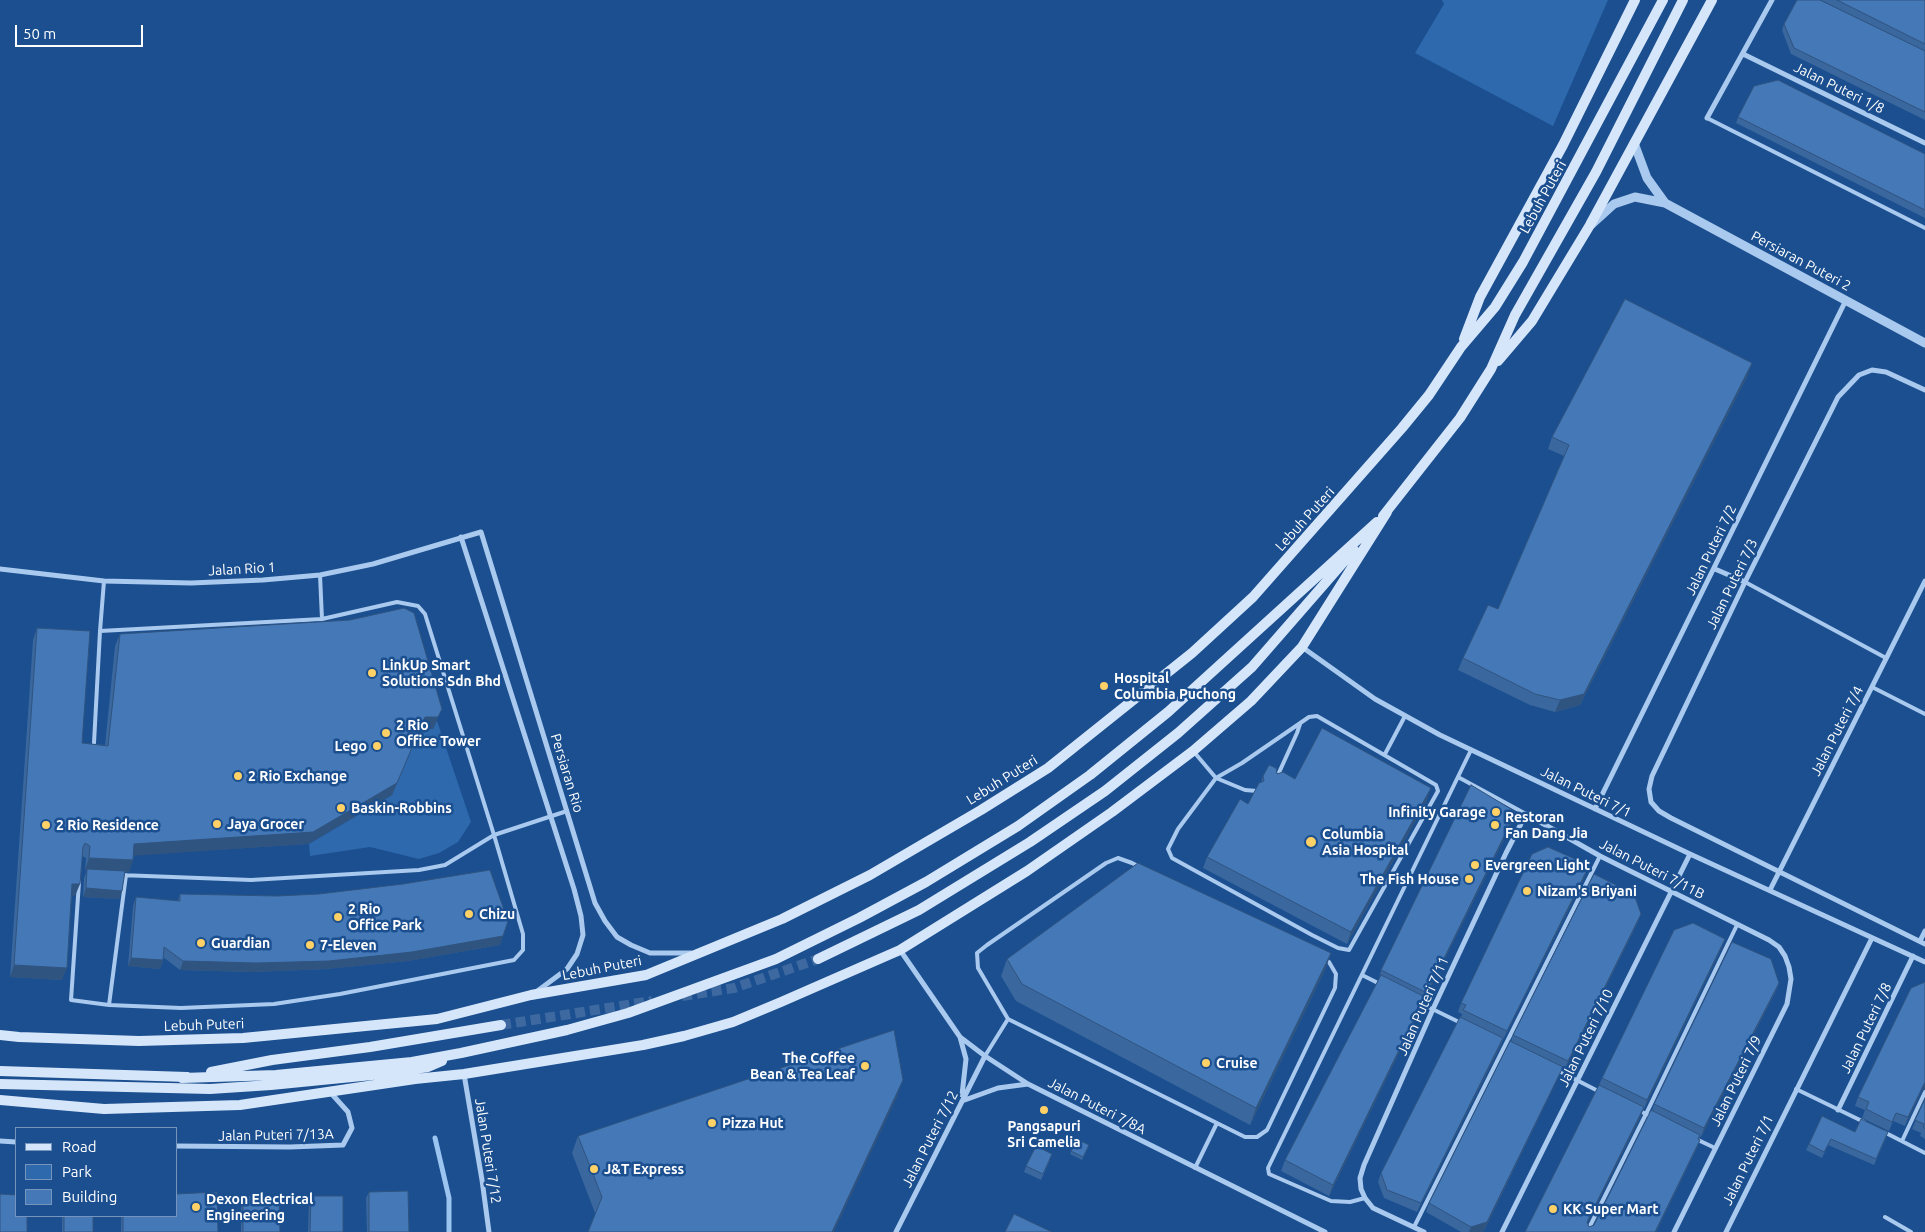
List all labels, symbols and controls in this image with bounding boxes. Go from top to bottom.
scale bar [18,15,145,47]
text: 50 m [23,25,56,42]
street label: Jalan Puteri 1/8 [1791,59,1887,117]
street label: Lebuh Puteri [1516,158,1570,236]
street label: Persiaran Puteri 2 [1748,228,1854,294]
street label: Lebuh Puteri [1272,483,1338,555]
street label: Jalan Puteri 7/2 [1682,502,1740,598]
street label: Jalan Puteri 7/3 [1703,536,1761,632]
street label: Jalan Rio 1 [208,559,276,579]
place label: LinkUp Smart Solutions Sdn Bhd [382,657,501,690]
marker: LinkUp Smart Solutions Sdn Bhd [366,667,378,679]
place label: Hospital Columbia Puchong [1114,670,1236,702]
marker: Hospital Columbia Puchong [1098,680,1110,692]
street label: Jalan Puteri 7/4 [1807,683,1867,779]
place label: 2 Rio Office Tower [396,717,481,750]
marker: 2 Rio Office Tower [380,727,392,739]
street label: Persiaran Rio [547,731,587,815]
place label: Lego [335,738,367,754]
marker: Lego [371,740,383,752]
street label: Lebuh Puteri [963,752,1041,808]
street label: Jalan Puteri 7/1 [1538,763,1634,821]
place label: 2 Rio Exchange [248,768,347,784]
marker: 2 Rio Exchange [232,770,244,782]
place label: Baskin-Robbins [351,800,452,816]
marker: Baskin-Robbins [335,802,347,814]
place label: Infinity Garage [1388,804,1486,820]
marker: Infinity Garage [1490,806,1502,818]
place label: Restoran Fan Dang Jia [1505,809,1588,842]
place label: Jaya Grocer [227,816,304,832]
place label: 2 Rio Residence [56,817,159,833]
marker: Jaya Grocer [211,818,223,830]
marker: 2 Rio Residence [40,819,52,831]
marker: Restoran Fan Dang Jia [1489,819,1501,831]
place label: Columbia Asia Hospital [1322,826,1409,859]
marker: Columbia Asia Hospital [1304,835,1318,849]
street label: Jalan Puteri 7/11B [1597,835,1707,903]
place label: Evergreen Light [1485,857,1590,873]
marker: Evergreen Light [1469,859,1481,871]
place label: The Fish House [1360,871,1459,887]
marker: The Fish House [1463,873,1475,885]
place label: Nizam's Briyani [1537,883,1637,899]
marker: Nizam's Briyani [1521,885,1533,897]
place label: 2 Rio Office Park [348,901,422,934]
place label: Chizu [479,906,515,922]
marker: Chizu [463,908,475,920]
marker: 2 Rio Office Park [332,911,344,923]
place label: Guardian [211,935,270,951]
marker: Guardian [195,937,207,949]
place label: 7-Eleven [320,937,377,953]
marker: 7-Eleven [304,939,316,951]
street label: Lebuh Puteri [561,952,643,984]
street label: Jalan Puteri 7/11 [1394,954,1452,1058]
street label: Jalan Puteri 7/8 [1837,980,1895,1076]
street label: Jalan Puteri 7/10 [1555,986,1617,1090]
street label: Lebuh Puteri [163,1015,245,1035]
street label: Jalan Puteri 7/9 [1707,1033,1765,1129]
place label: The Coffee Bean & Tea Leaf [750,1050,855,1082]
place label: Cruise [1216,1055,1257,1071]
marker: Cruise [1200,1057,1212,1069]
marker: The Coffee Bean & Tea Leaf [859,1060,871,1072]
street label: Jalan Puteri 7/8A [1045,1074,1149,1138]
street label: Jalan Puteri 7/12 [898,1088,962,1190]
street label: Jalan Puteri 7/12 [471,1097,505,1205]
marker: Pangsapuri Sri Camelia [1038,1104,1050,1116]
street label: Jalan Puteri 7/1 [1719,1112,1777,1208]
place label: Pizza Hut [722,1115,784,1131]
marker: Pizza Hut [706,1117,718,1129]
place label: Pangsapuri Sri Camelia [1007,1118,1081,1150]
street label: Jalan Puteri 7/13A [218,1126,334,1144]
legend [15,1127,178,1217]
text: Road [62,1138,97,1155]
place label: J&T Express [604,1161,684,1177]
text: Park [62,1163,92,1180]
marker: J&T Express [588,1163,600,1175]
text: Building [62,1188,117,1205]
place label: Dexon Electrical Engineering [206,1191,313,1224]
marker: Dexon Electrical Engineering [190,1201,202,1213]
place label: KK Super Mart [1563,1201,1658,1217]
marker: KK Super Mart [1547,1203,1559,1215]

